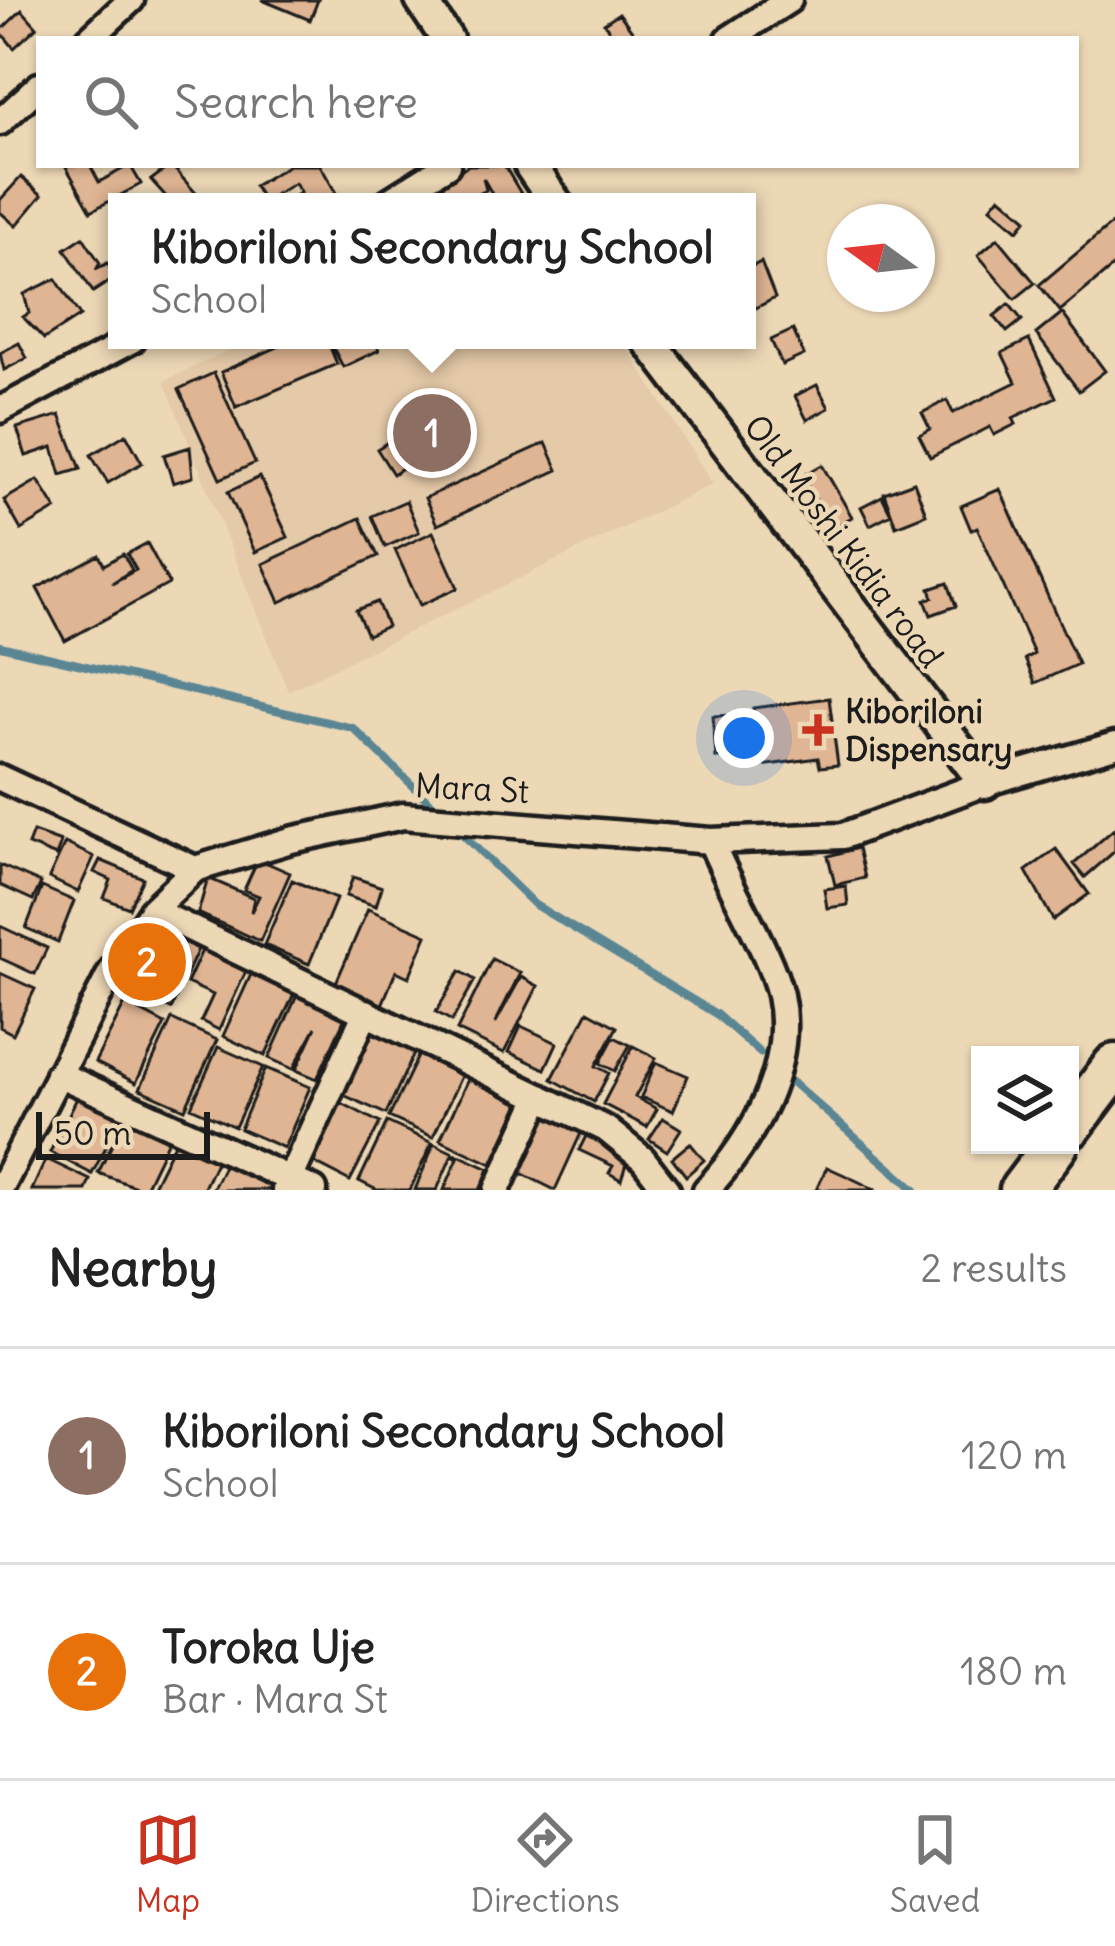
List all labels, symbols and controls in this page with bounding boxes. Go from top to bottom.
search box [36,36,1079,168]
icon: search [78,69,144,135]
text: Search here [174,74,418,130]
popup [108,193,756,349]
north arrow [827,204,935,312]
text: Kiboriloni Secondary School [150,219,714,275]
text: School [150,275,267,324]
pin: 1 [393,388,471,478]
street label: Old Moshi Kidia road [735,406,953,676]
place label: Kiboriloni Dispensary [845,690,1013,770]
your location [714,708,774,768]
marker: Kiboriloni Dispensary [802,714,834,746]
street label: Mara St [414,764,530,812]
pin: 2 [108,917,186,1007]
map controls [971,1046,1079,1154]
button: layers [971,1046,1079,1154]
scale bar [36,1106,210,1159]
text: 50 m [54,1112,131,1154]
text: Nearby [48,1236,217,1300]
text: 2 results [920,1244,1067,1293]
text: Kiboriloni Secondary School [162,1403,725,1459]
text: 1 [79,1431,95,1480]
text: 120 m [961,1431,1067,1480]
text: School [162,1459,279,1508]
text: Toroka Uje [162,1619,375,1675]
text: 2 [76,1647,98,1696]
text: 180 m [960,1647,1067,1696]
text: Bar · Mara St [162,1675,388,1724]
tab: Map [135,1807,201,1921]
tab: Directions [471,1807,620,1921]
tab: Saved [890,1807,980,1921]

